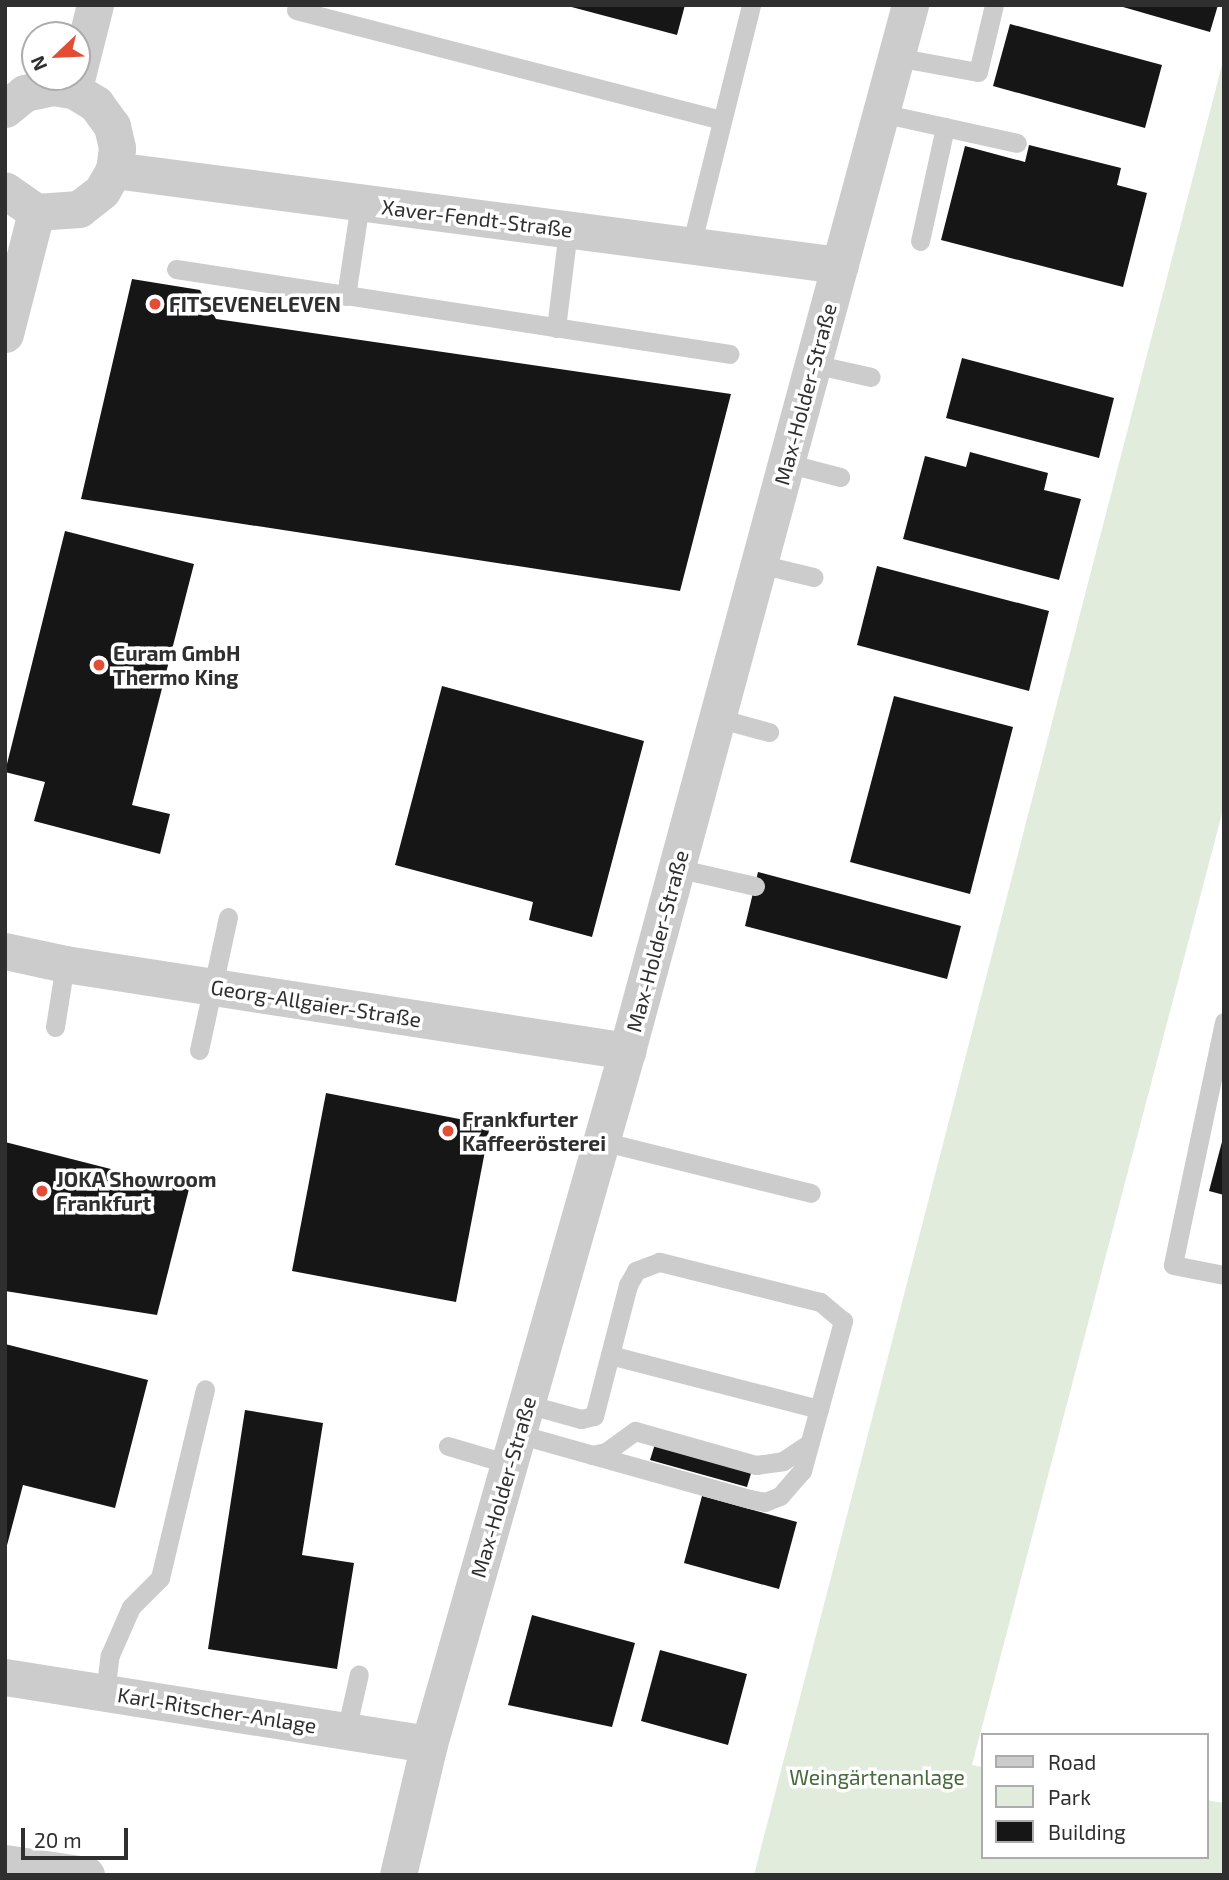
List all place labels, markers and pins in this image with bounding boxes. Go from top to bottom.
place label: FITSEVENELEVEN [169,291,341,317]
marker: FITSEVENELEVEN [147,296,163,312]
place label: Euram GmbH Thermo King [113,640,241,690]
marker: Euram GmbH Thermo King [91,657,107,673]
place label: Frankfurter Kaffeerösterei [462,1106,606,1156]
marker: Frankfurter Kaffeerösterei [440,1123,456,1139]
place label: JOKA Showroom Frankfurt [56,1166,217,1216]
marker: JOKA Showroom Frankfurt [34,1183,50,1199]

